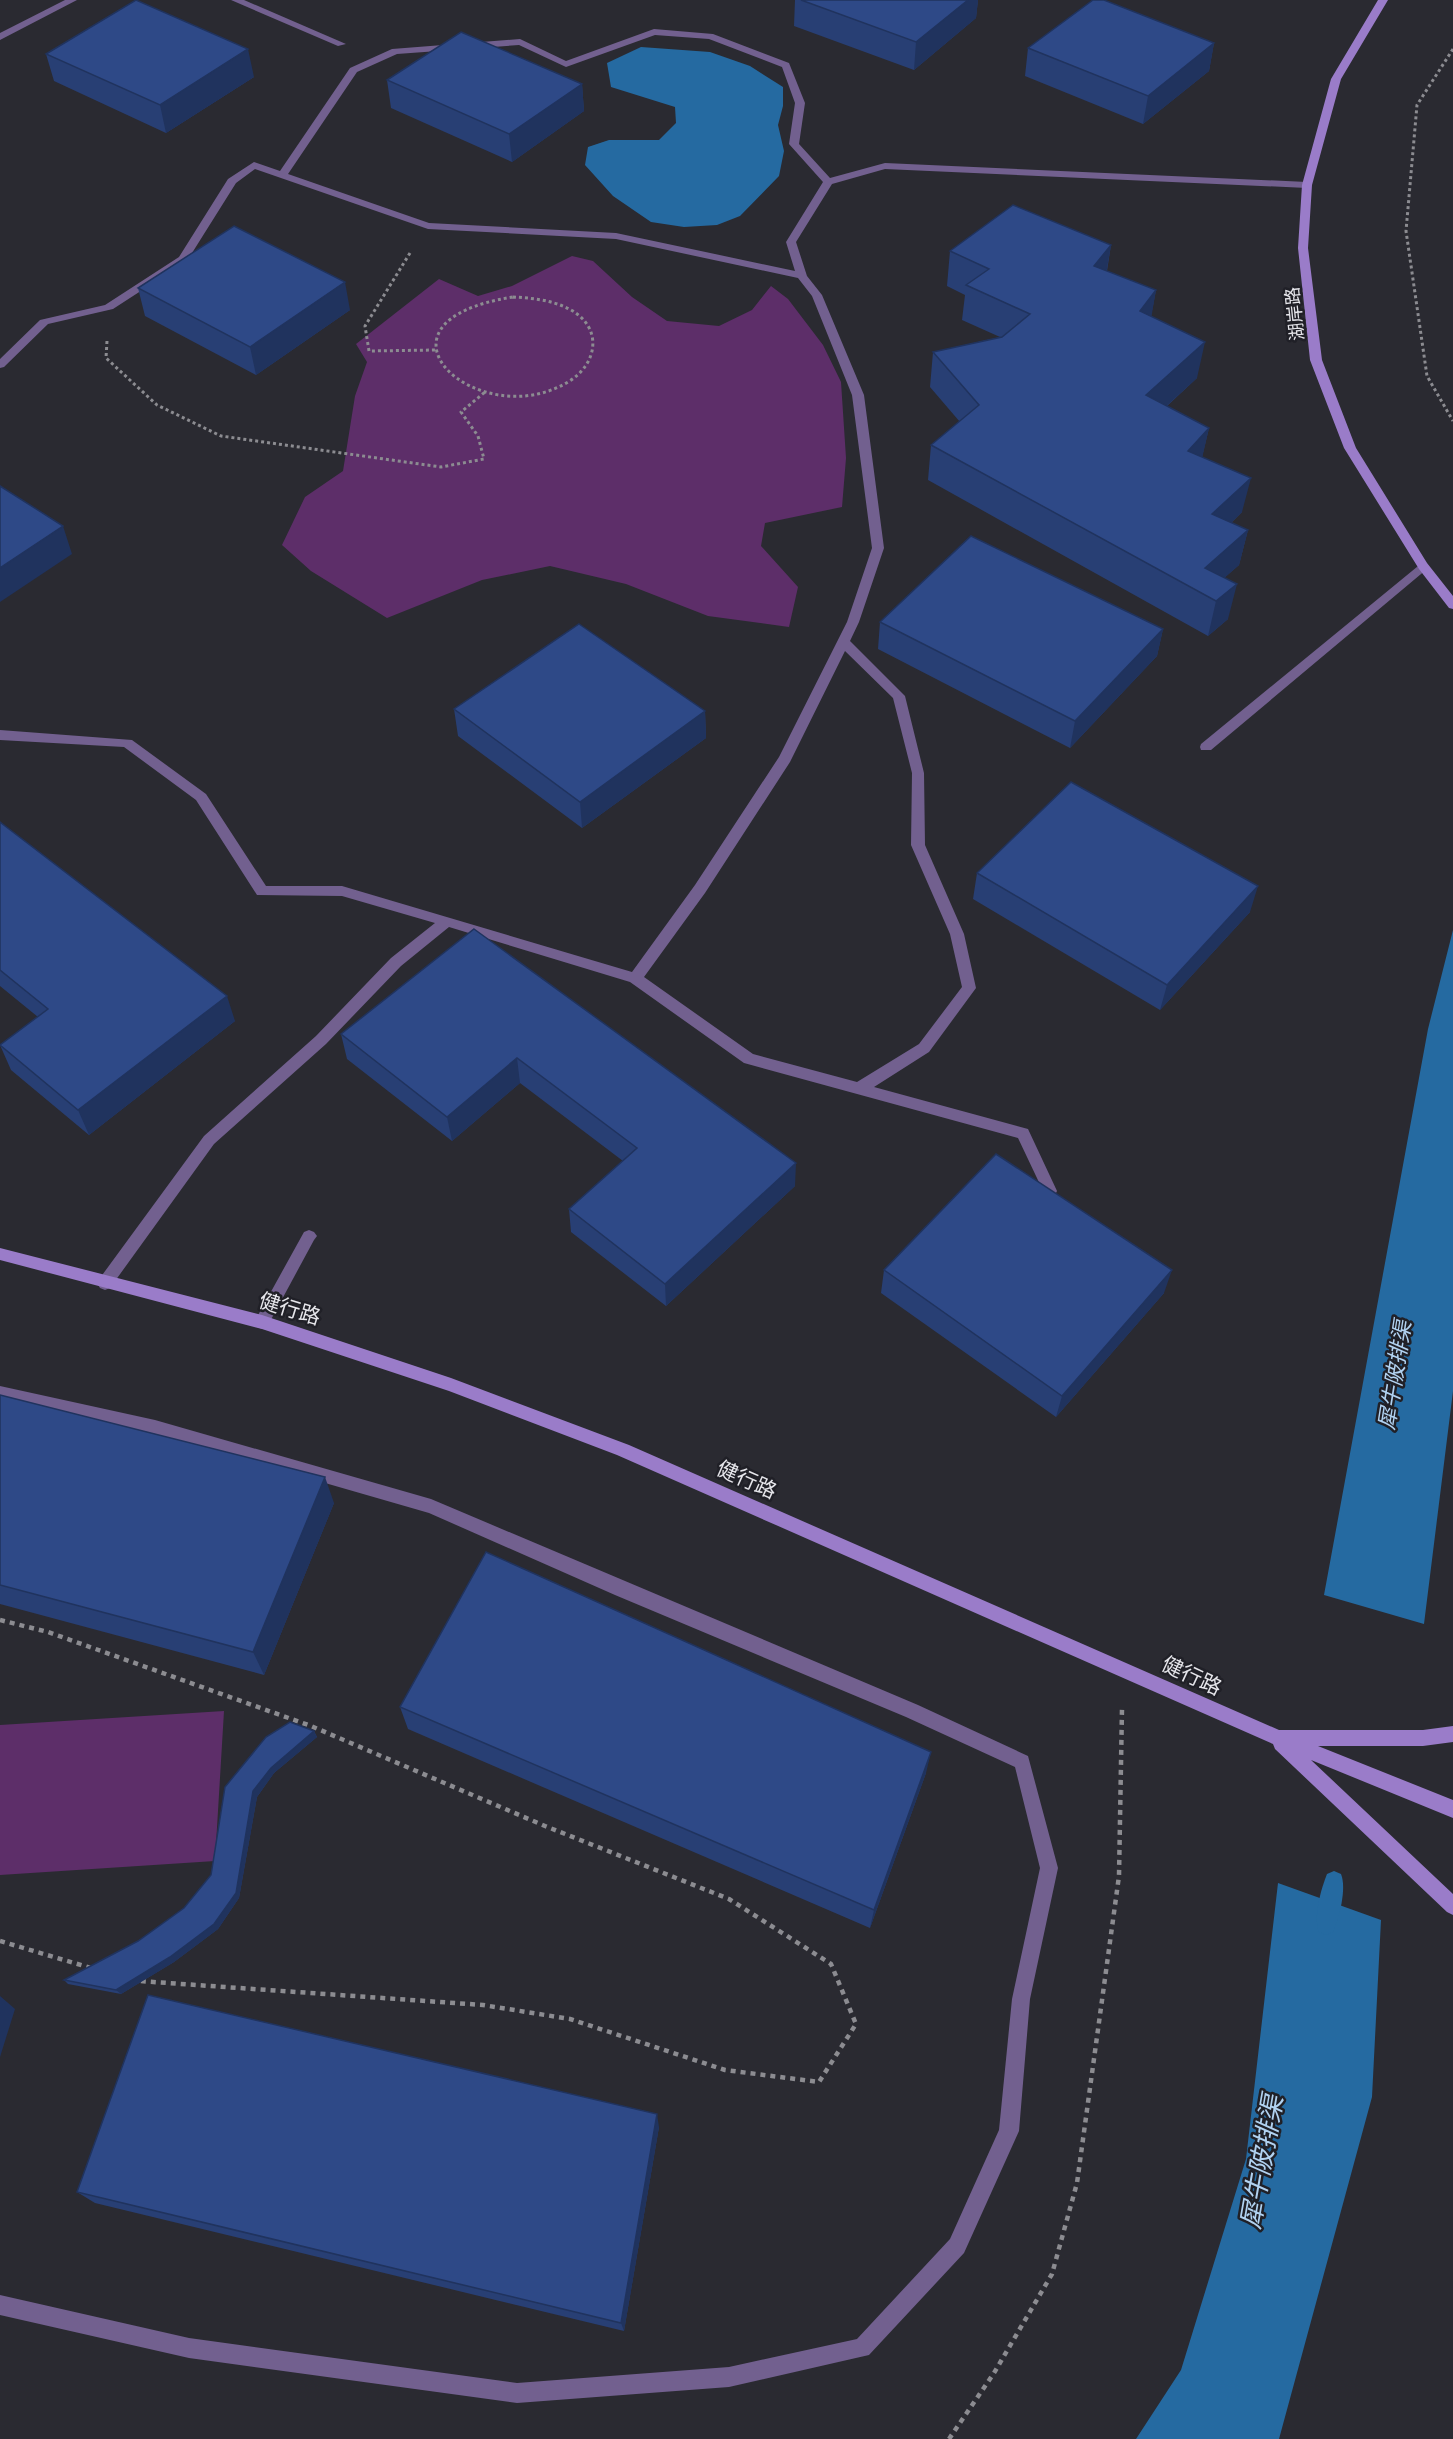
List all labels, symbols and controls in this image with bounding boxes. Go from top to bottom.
street label: 湖岸路 [1281,286,1307,342]
street label: 健行路 [256,1287,324,1329]
water label: 犀牛陂排渠 [1373,1316,1415,1431]
street label: 健行路 [713,1455,781,1503]
street label: 健行路 [1158,1651,1226,1699]
water label: 犀牛陂排渠 [1235,2089,1288,2231]

